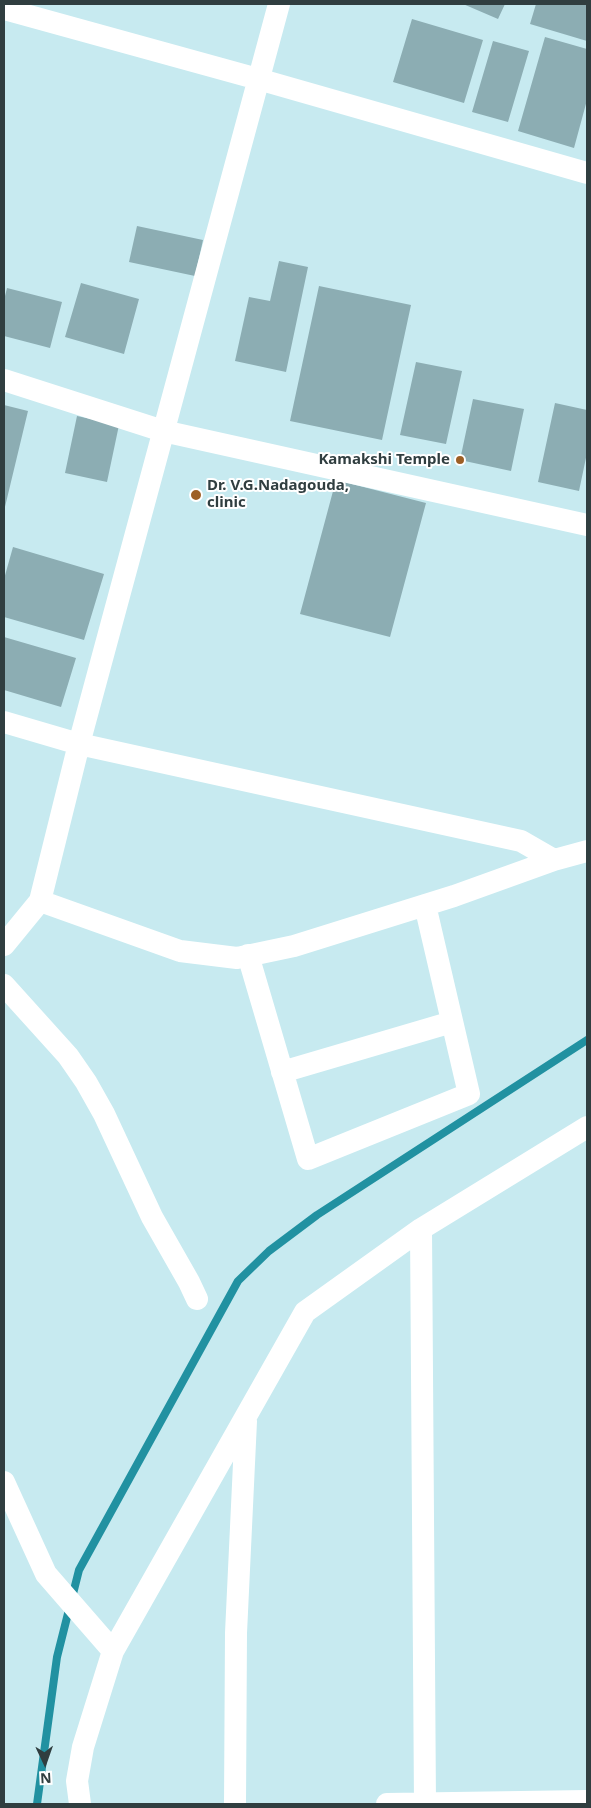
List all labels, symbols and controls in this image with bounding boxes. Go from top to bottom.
place label: Kamakshi Temple [318,451,450,469]
marker: Kamakshi Temple [454,454,466,466]
place label: Dr. V.G.Nadagouda, clinic [207,477,349,512]
marker: Dr. V.G.Nadagouda, clinic [189,488,203,502]
north arrow [20,1738,70,1788]
text: N [40,1769,52,1788]

